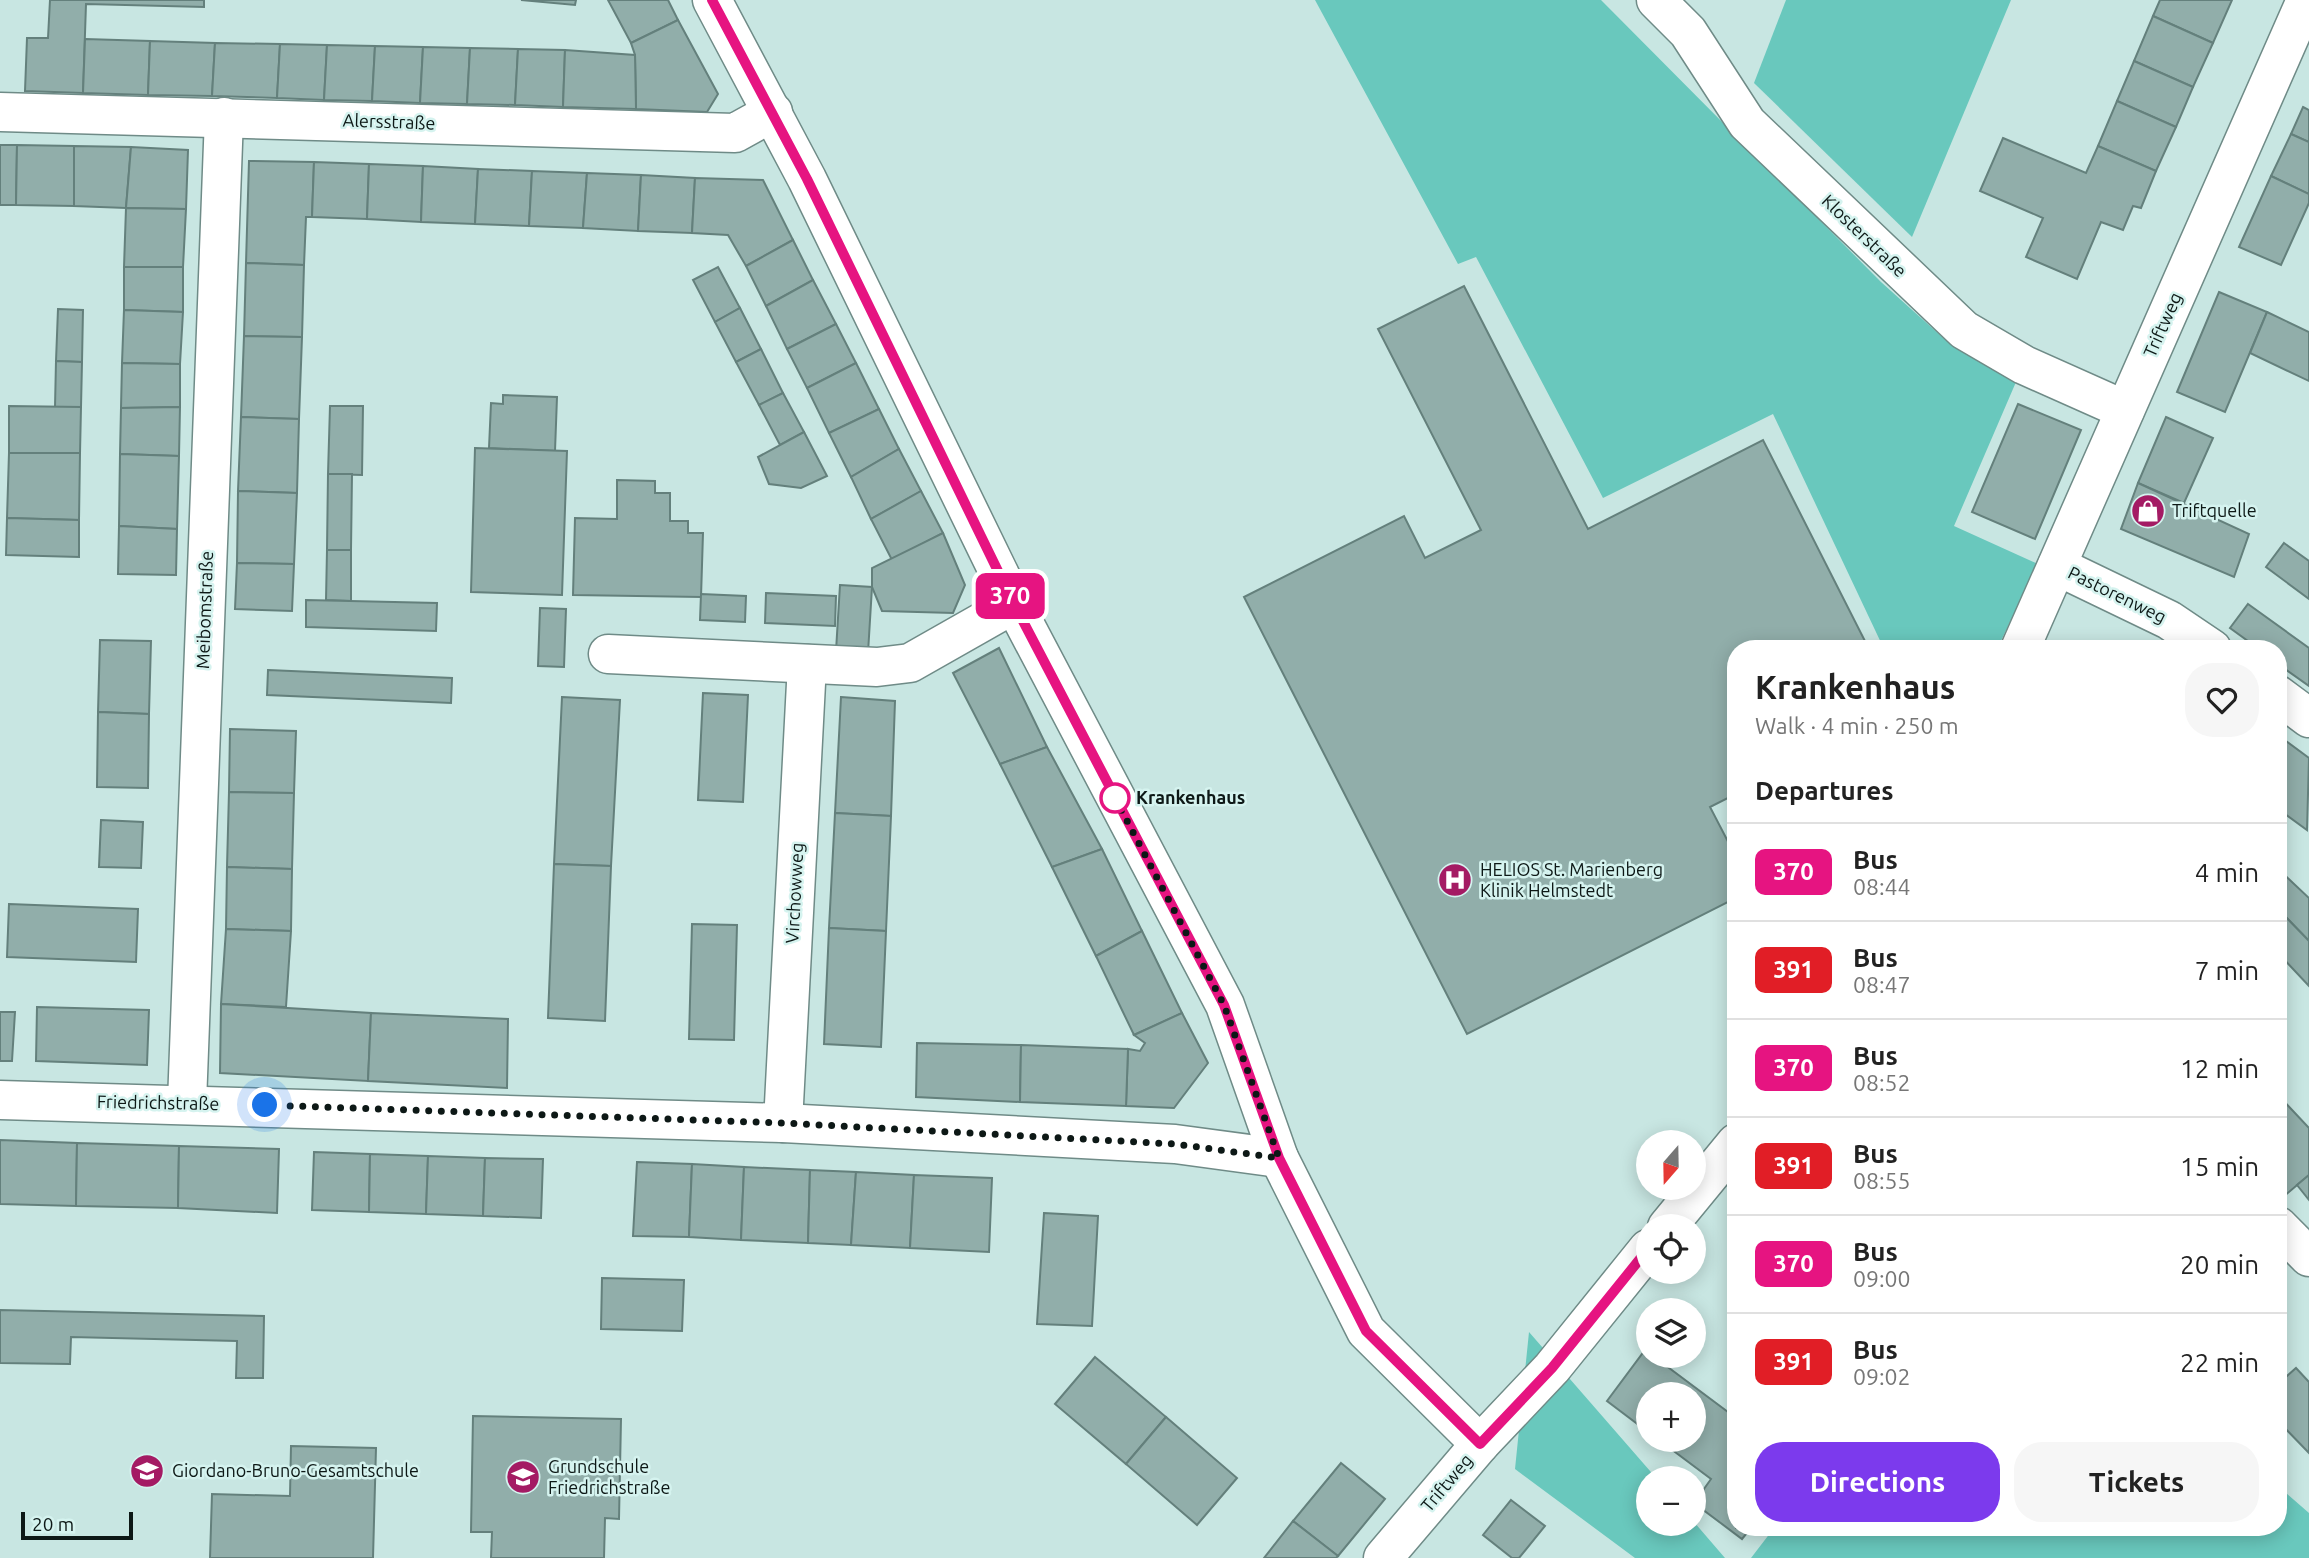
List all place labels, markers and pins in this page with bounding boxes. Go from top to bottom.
shop icon: Triftquelle [2129,492,2167,530]
place label: Triftquelle [2172,500,2257,520]
marker: Krankenhaus [1100,783,1130,813]
place label: Krankenhaus [1136,787,1245,807]
place label: HELIOS St. Marienberg Klinik Helmstedt [1480,859,1663,900]
hospital icon: HELIOS St. Marienberg Klinik Helmstedt [1436,861,1474,899]
school or university icon: Giordano-Bruno-Gesamtschule [128,1452,166,1490]
place label: Grundschule Friedrichstraße [548,1456,670,1497]
school or university icon: Grundschule Friedrichstraße [504,1458,542,1496]
place label: Giordano-Bruno-Gesamtschule [172,1460,419,1480]

